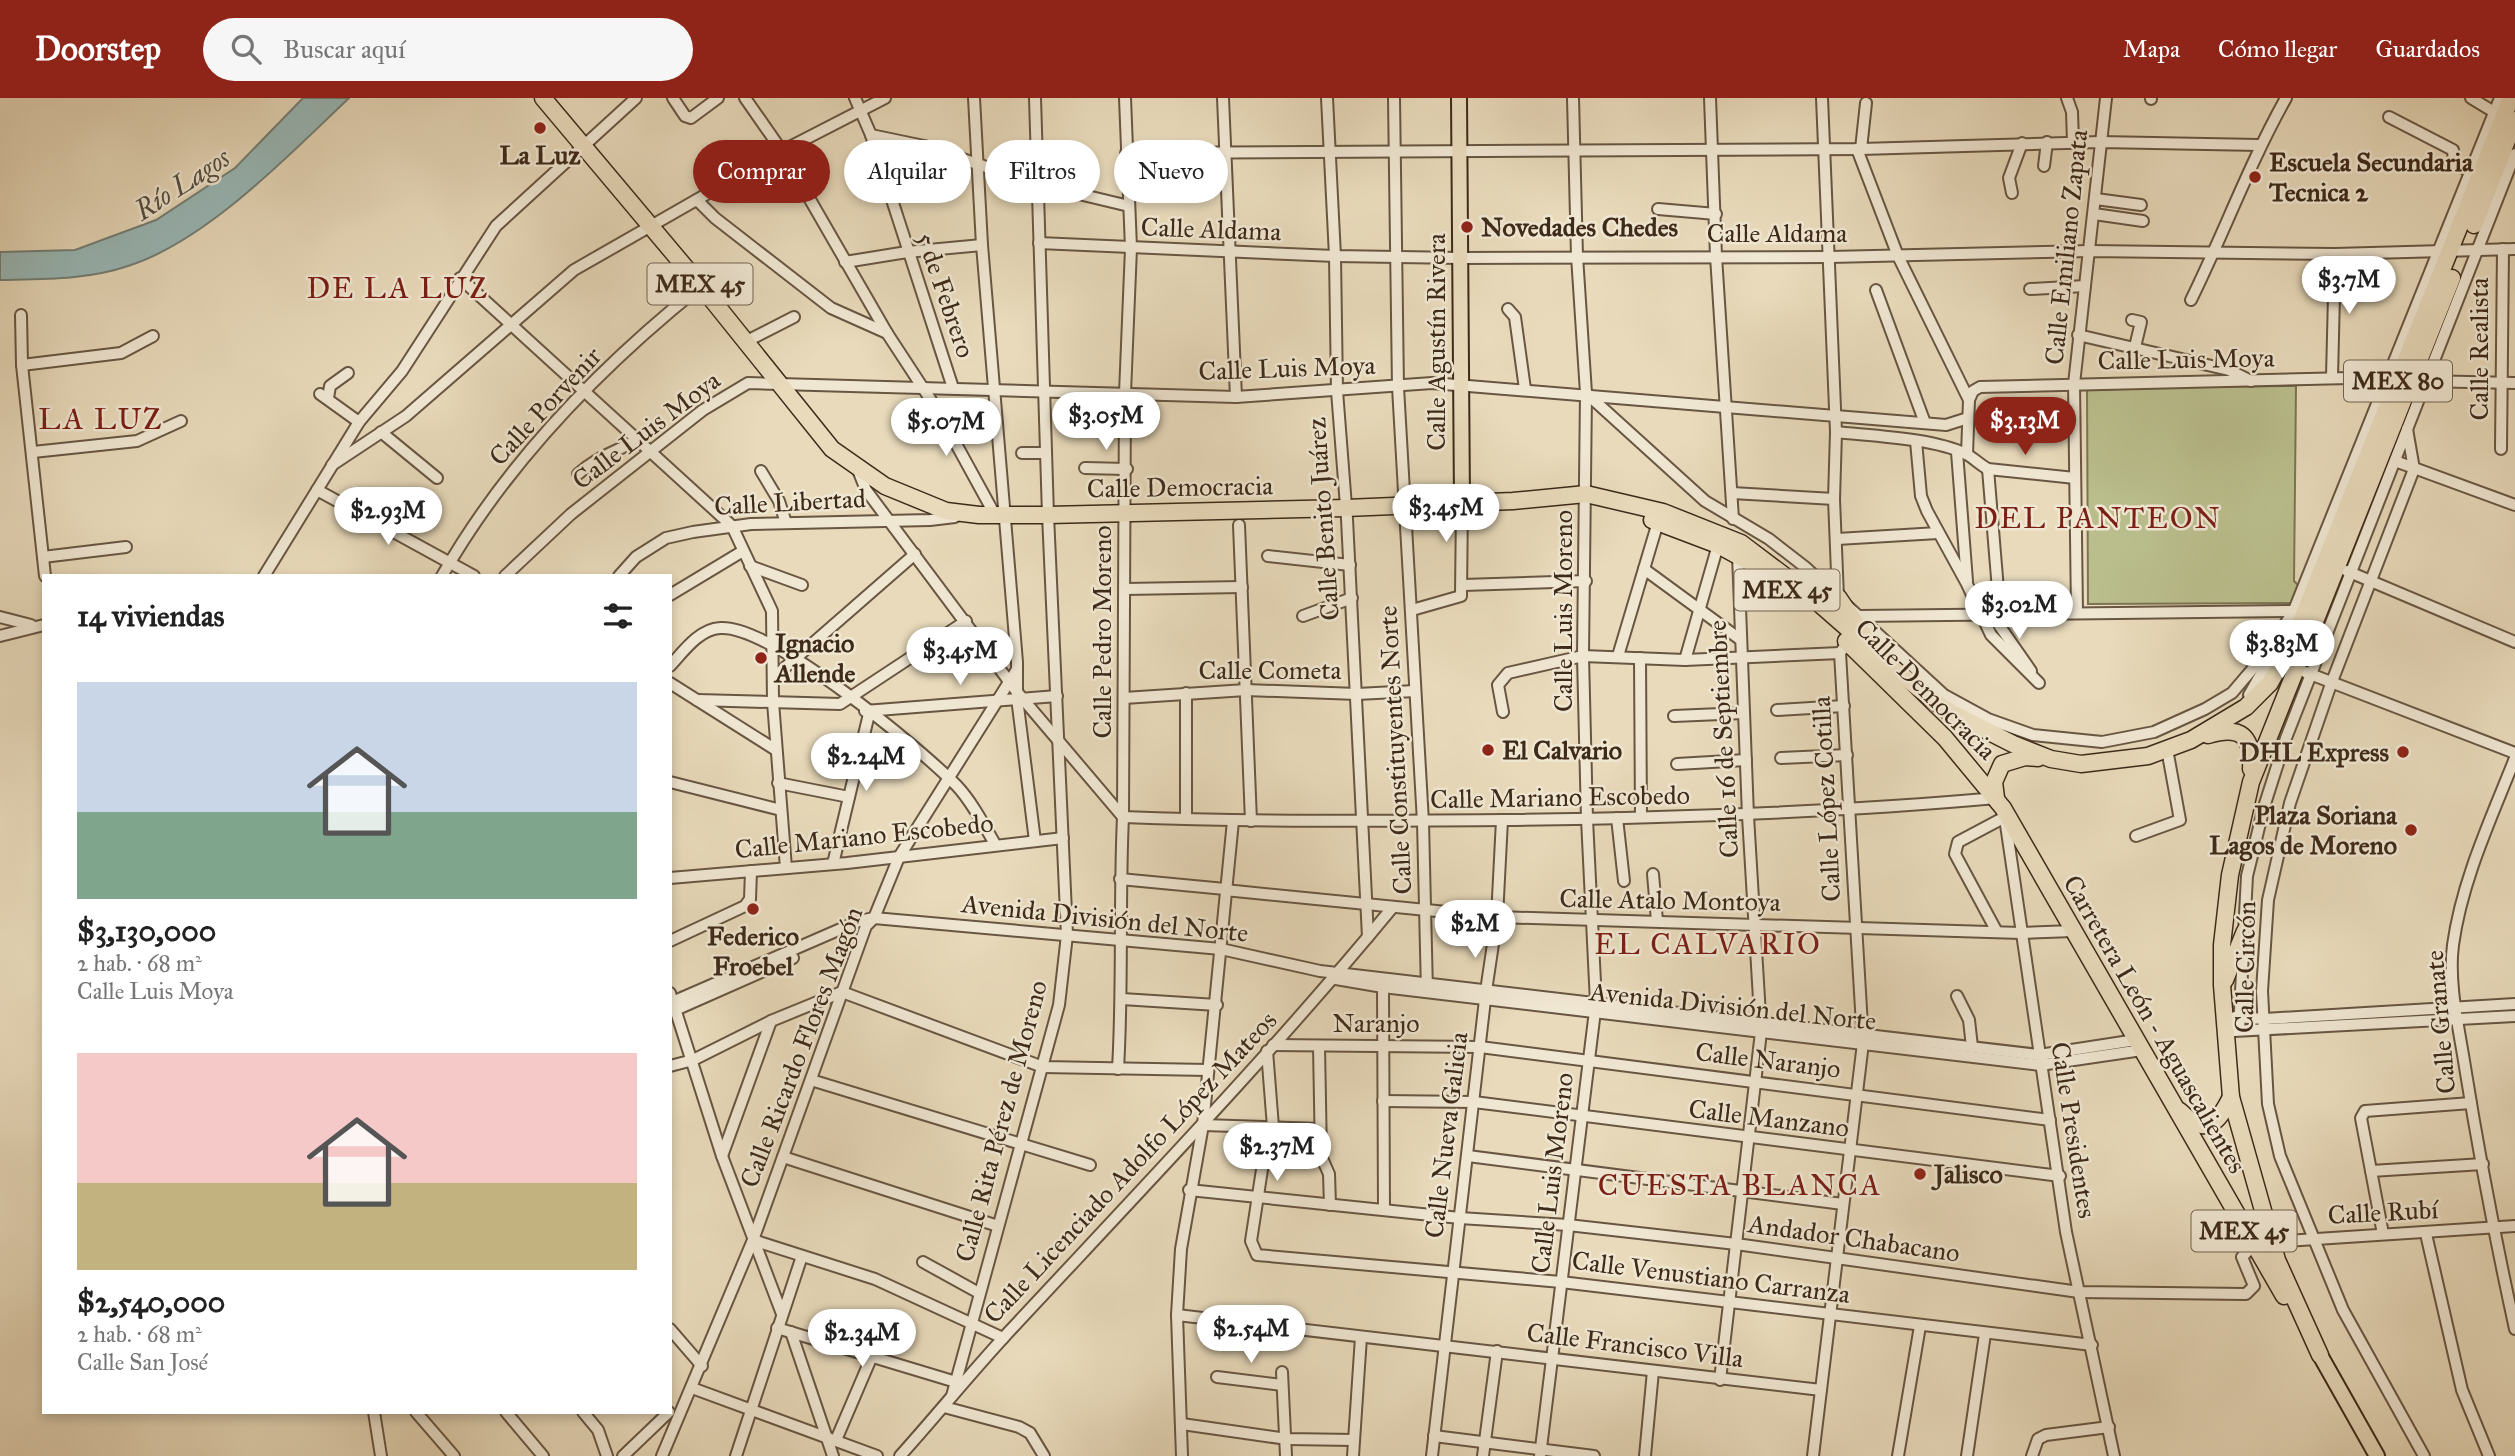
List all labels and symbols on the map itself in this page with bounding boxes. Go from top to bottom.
marker: La Luz [532,120,548,136]
street label: Calle Emiliano Zapata [2038,128,2094,366]
place label: La Luz [500,139,580,171]
water label: Río Lagos [127,140,237,228]
place label: Escuela Secundaria Tecnica 2 [2268,146,2474,208]
marker: Escuela Secundaria Tecnica 2 [2247,169,2263,185]
street label: Calle Aldama [1140,211,1282,247]
place label: Novedades Chedes [1481,211,1678,243]
street label: Calle Aldama [1707,217,1847,249]
marker: Novedades Chedes [1459,219,1475,235]
street label: 5 de Febrero [910,228,982,362]
street label: Calle Agustín Rivera [1420,233,1452,451]
pin: $3.7M [2300,256,2398,316]
road number: MEX 45 [648,264,752,304]
district label: DE LA LUZ [307,270,489,306]
street label: Calle Realista [2463,278,2495,420]
street label: Calle Porvenir [482,340,608,472]
street label: Calle Luis Moya [2097,341,2275,377]
street label: Calle Luis Moya [1198,349,1376,387]
road number: MEX 80 [2344,360,2452,402]
street label: Calle Luis Moya [566,364,726,496]
pin: $3.05M [1049,392,1163,452]
pin: $5.07M [889,398,1003,458]
pin: $3.13M [1968,398,2082,457]
district label: LA LUZ [38,401,164,437]
street label: Calle Benito Juárez [1300,416,1346,622]
street label: Calle Democracia [1087,469,1273,505]
street label: Calle Libertad [713,482,867,522]
pin: $3.45M [1389,484,1503,544]
pin: $2.93M [331,488,445,547]
district label: DEL PANTEON [1974,500,2222,536]
street label: Calle Luis Moreno [1547,510,1579,712]
street label: Calle Pedro Moreno [1086,525,1118,739]
road number: MEX 45 [1734,570,1840,610]
pin: $3.02M [1962,582,2076,641]
street label: Calle Constituyentes Norte [1371,605,1419,895]
street label: Calle Democracia [1849,612,2003,766]
street label: Calle 16 de Septiembre [1701,619,1745,859]
pin: $3.83M [2225,620,2339,680]
place label: Ignacio Allende [773,627,855,689]
pin: $3.45M [903,628,1017,687]
marker: Ignacio Allende [753,650,769,666]
street label: Calle Cometa [1199,654,1341,686]
street label: Calle López Cotilla [1805,696,1847,902]
pin: $2.24M [809,734,923,793]
place label: El Calvario [1502,734,1622,766]
place label: DHL Express [2239,736,2390,768]
marker: El Calvario [1480,742,1496,758]
marker: DHL Express [2395,744,2411,760]
street label: Calle Mariano Escobedo [1430,779,1690,815]
place label: Plaza Soriana Lagos de Moreno [2209,799,2398,862]
street label: Calle Mariano Escobedo [733,807,995,865]
marker: Plaza Soriana Lagos de Moreno [2403,822,2419,838]
street label: Carretera León - Aguascalientes [2056,869,2254,1179]
street label: Calle Atalo Montoya [1559,882,1781,918]
street label: Avenida División del Norte [959,887,1250,949]
pin: $2M [1441,900,1509,960]
marker: Federico Froebel [745,901,761,917]
street label: Calle Circón [2228,901,2262,1033]
street label: Calle Ricardo Flores Magón [733,902,869,1192]
place label: Federico Froebel [707,920,799,982]
district label: EL CALVARIO [1594,926,1822,962]
street label: Calle Granate [2418,949,2462,1095]
street label: Avenida División del Norte [1587,975,1878,1037]
street label: Calle Rita Pérez de Moreno [948,977,1054,1265]
street label: Calle Licenciado Adolfo López Mateos [977,1004,1283,1330]
street label: Naranjo [1333,1007,1419,1039]
street label: Calle Nueva Galicia [1417,1030,1475,1240]
street label: Calle Naranjo [1694,1035,1842,1085]
street label: Calle Presidentes [2044,1040,2104,1220]
street label: Calle Luis Moreno [1524,1071,1580,1275]
street label: Calle Manzano [1687,1092,1851,1144]
pin: $2.37M [1220,1124,1334,1183]
place label: Jalisco [1931,1158,2003,1191]
marker: Jalisco [1912,1166,1928,1182]
district label: CUESTA BLANCA [1598,1167,1882,1203]
street label: Calle Rubí [2327,1193,2441,1231]
street label: Andador Chabacano [1745,1207,1962,1269]
road number: MEX 45 [2192,1210,2296,1252]
street label: Calle Venustiano Carranza [1570,1244,1852,1310]
pin: $2.54M [1194,1306,1308,1365]
pin: $2.34M [805,1310,919,1369]
street label: Calle Francisco Villa [1525,1316,1745,1374]

